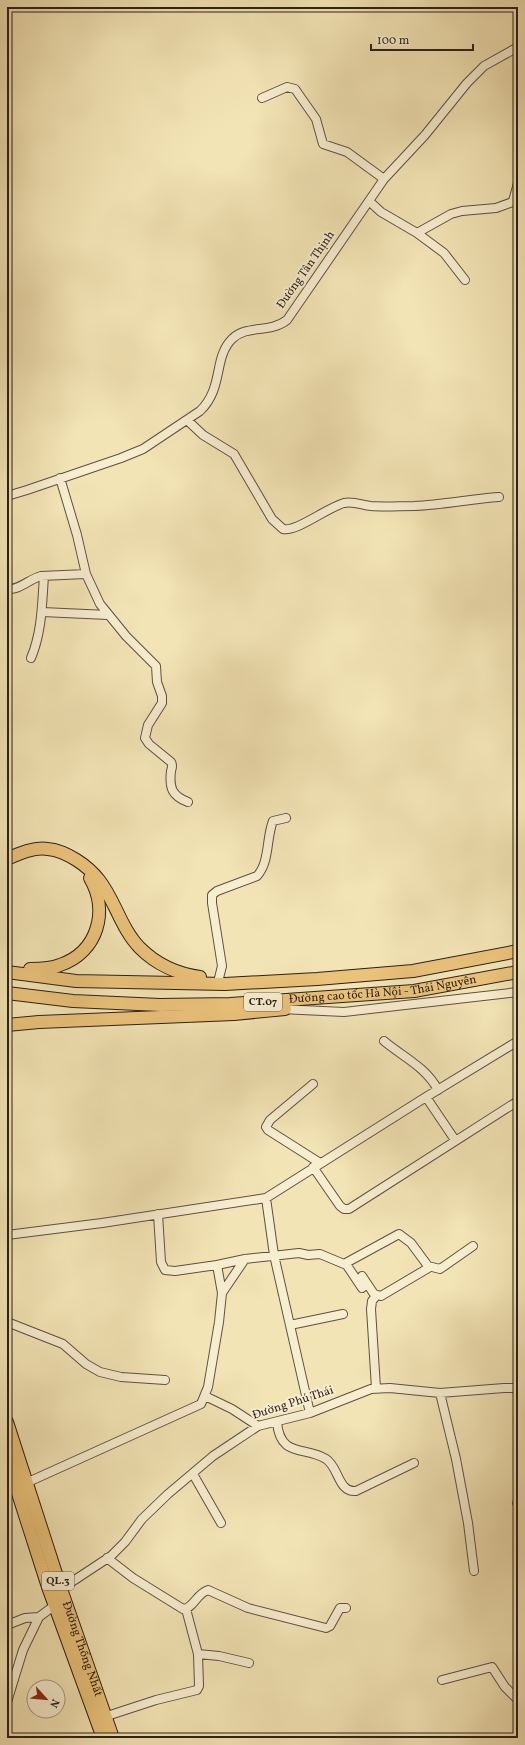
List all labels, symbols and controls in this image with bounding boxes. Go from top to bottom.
scale bar [371,26,473,52]
text: 100 m [377,33,410,49]
street label: Đường Tân Thịnh [273,228,339,312]
street label: Đường cao tốc Hà Nội - Thái Nguyên [288,972,478,1008]
road number: CT.07 [244,993,282,1011]
street label: Đường Phú Thái [250,1382,336,1424]
road number: QL.3 [42,1572,74,1590]
street label: Đường Thống Nhất [58,1599,106,1699]
north arrow [26,1679,66,1719]
text: N [45,1696,62,1710]

